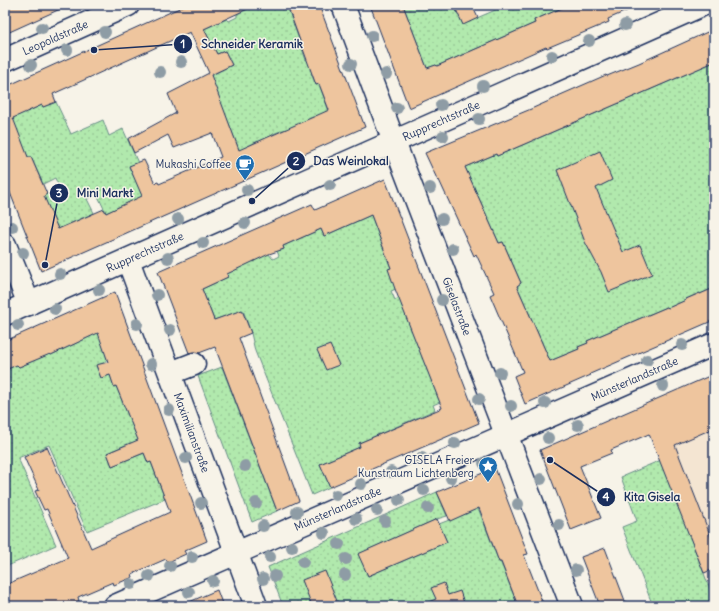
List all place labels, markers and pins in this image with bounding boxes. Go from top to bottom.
callout: Schneider Keramik [173,32,311,56]
callout: Das Weinlokal [286,149,397,173]
cafe icon: Mukashi Coffee [234,153,256,181]
place label: Mukashi Coffee [155,157,231,171]
callout: Mini Markt [49,181,142,205]
place label: GISELA Freier Kunstraum Lichtenberg [358,453,475,480]
place icon: GISELA Freier Kunstraum Lichtenberg [477,455,499,483]
callout: Kita Gisela [596,485,689,509]

